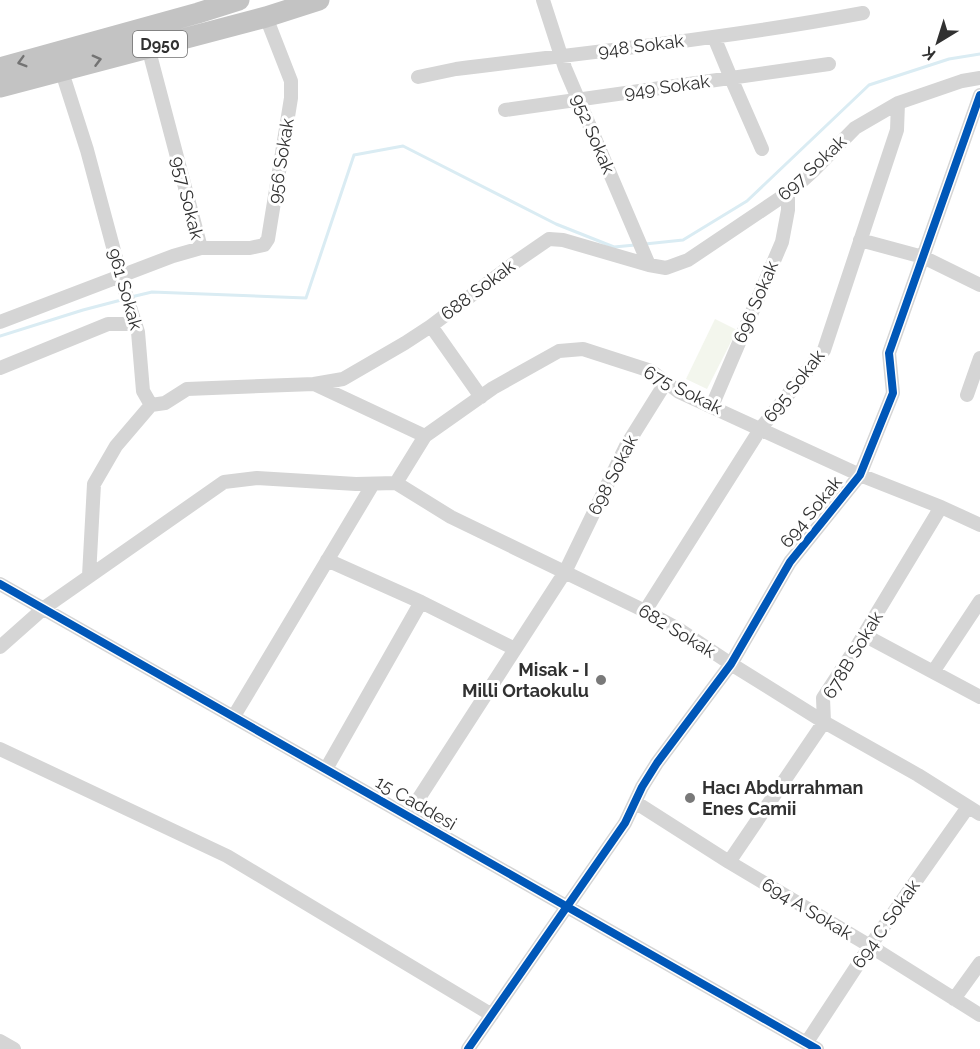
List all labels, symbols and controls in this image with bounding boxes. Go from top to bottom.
north arrow [908,12,968,72]
street label: 948 Sokak [597,30,685,61]
road number: D950 [133,31,187,57]
text: K [919,42,939,64]
one-way arrow [17,55,28,67]
one-way arrow [92,55,102,68]
street label: 949 Sokak [623,70,711,103]
street label: 952 Sokak [567,91,620,177]
street label: 956 Sokak [263,116,298,205]
street label: 697 Sokak [773,130,851,205]
street label: 957 Sokak [167,154,208,242]
street label: 961 Sokak [104,246,147,333]
street label: 688 Sokak [437,255,519,324]
street label: 696 Sokak [729,257,782,346]
street label: 695 Sokak [759,345,829,426]
street label: 675 Sokak [641,361,726,418]
street label: 698 Sokak [583,431,642,518]
street label: 694 Sokak [775,471,846,552]
street label: 682 Sokak [635,599,720,662]
street label: 678B Sokak [818,607,887,702]
place label: Misak - I Milli Ortaokulu [462,659,589,701]
marker: Misak - I Milli Ortaokulu [594,673,608,687]
street label: 15 Caddesi [372,771,460,834]
place label: Hacı Abdurrahman Enes Camii [702,777,863,819]
marker: Hacı Abdurrahman Enes Camii [683,791,697,805]
street label: 694 A Sokak [758,873,857,944]
street label: 694 C Sokak [847,875,924,972]

